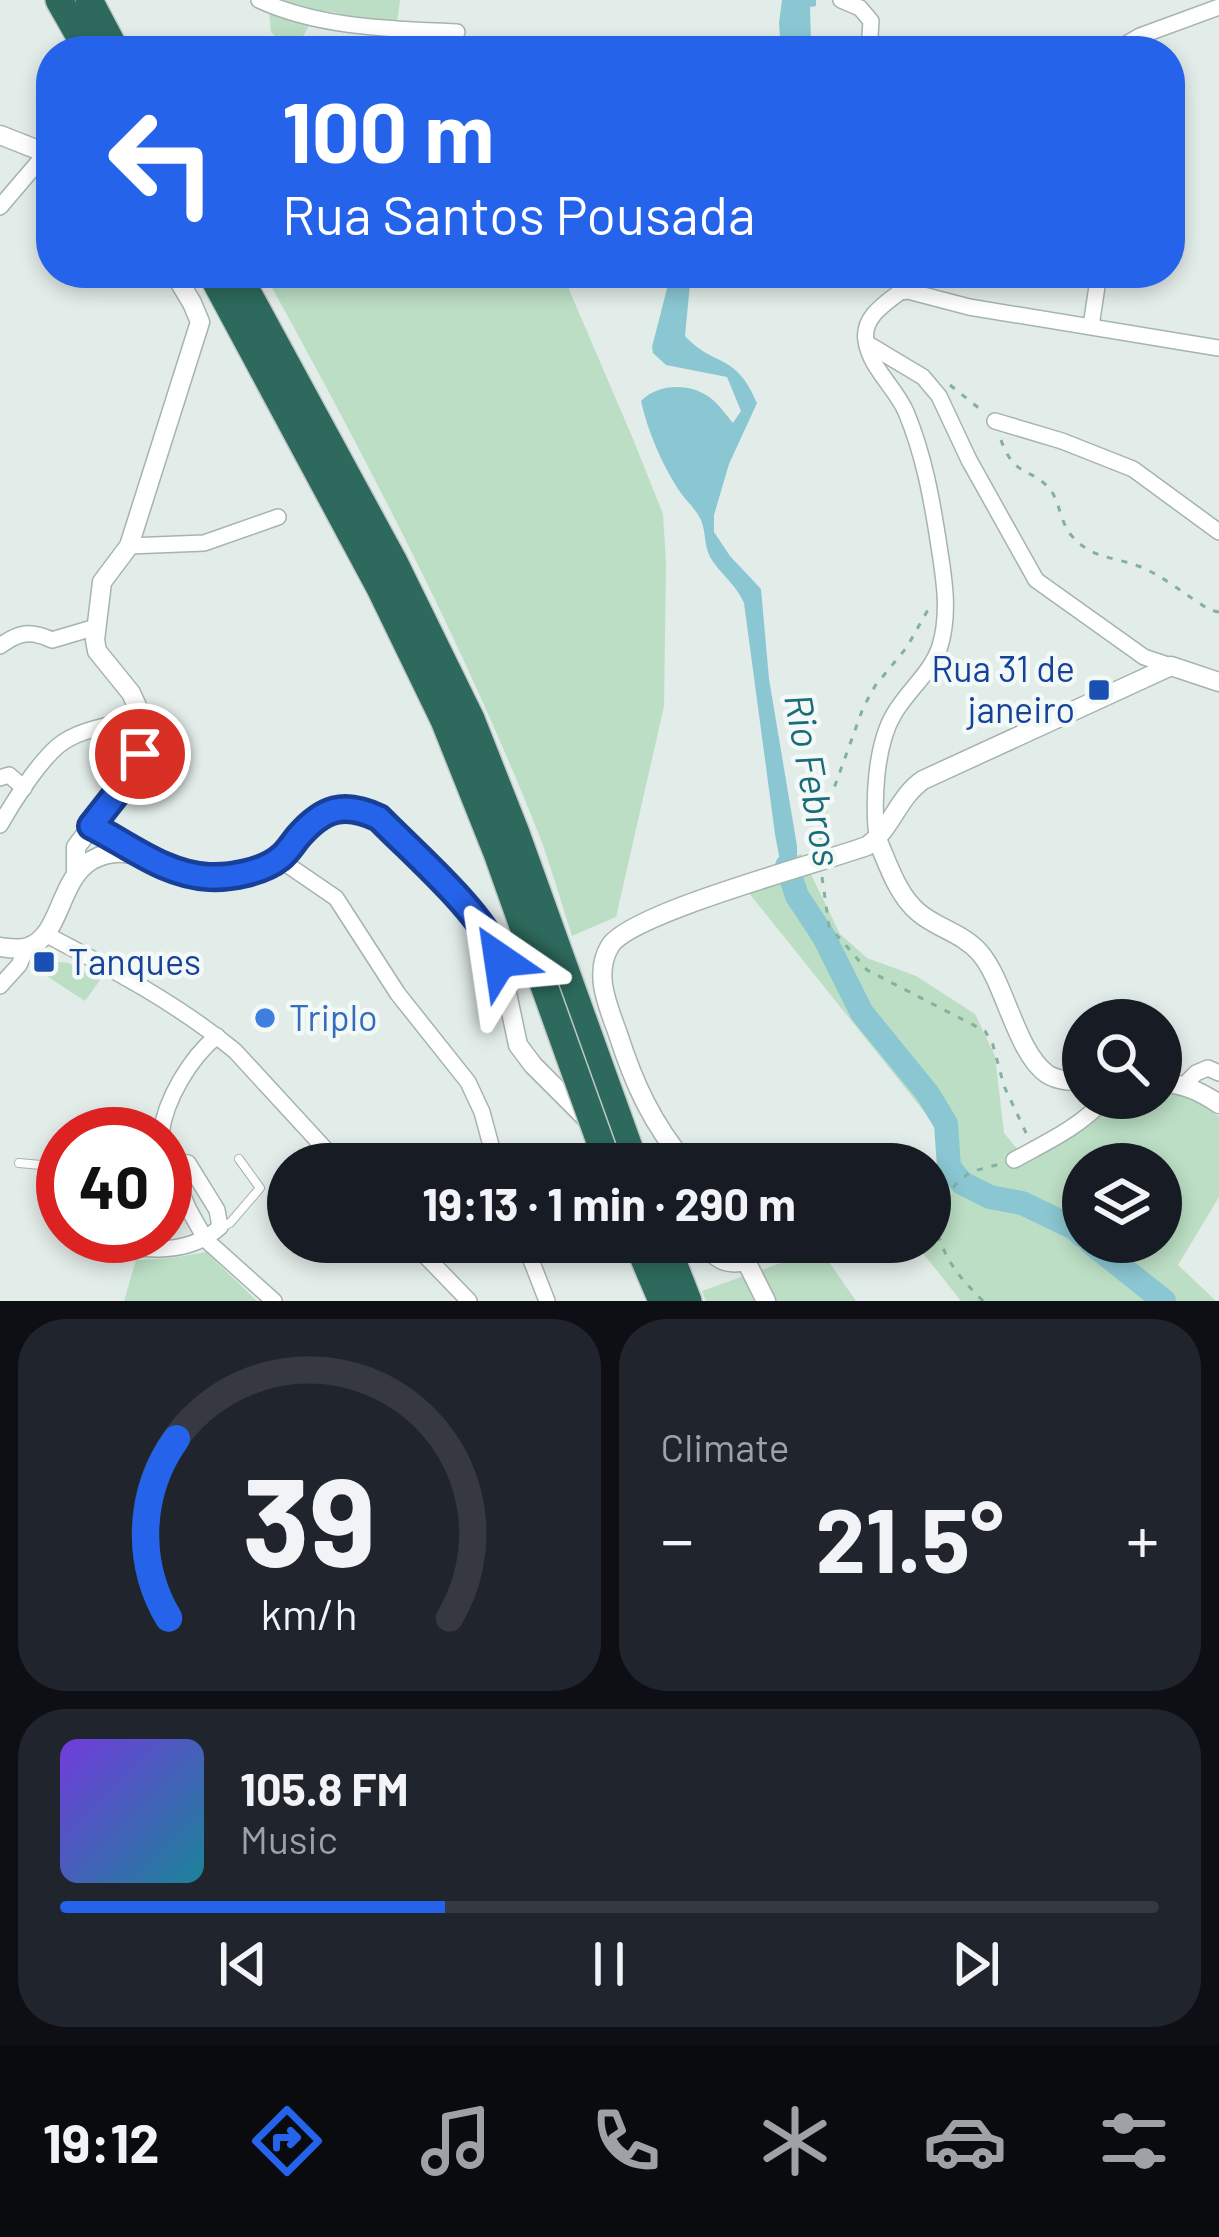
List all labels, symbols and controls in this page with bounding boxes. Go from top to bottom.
text: 100 m [282,79,494,180]
icon: left [84,84,240,240]
text: Rua Santos Pousada [282,181,756,246]
place label: Rua 31 de janeiro [931,646,1075,730]
marker: Rua 31 de janeiro [1086,677,1112,703]
water label: Rio Febros [776,690,853,870]
pin [89,703,191,805]
icon: arrive [107,721,173,787]
position arrow [437,897,563,1023]
place label: Tanques [68,939,201,982]
marker: Tanques [31,949,57,975]
place label: Triplo [289,995,378,1038]
map controls [1062,999,1182,1263]
button: search [1062,999,1182,1119]
marker: Triplo [252,1005,278,1031]
speed limit sign: 40 [36,1107,192,1263]
button: layers [1062,1143,1182,1263]
text: 19:13 · 1 min · 290 m [422,1176,796,1230]
text: Climate [661,1423,790,1470]
text: 39 [242,1442,376,1592]
text: 21.5° [816,1483,1004,1591]
text: − [661,1498,694,1577]
text: + [1126,1498,1159,1577]
text: km/h [261,1587,358,1639]
text: 105.8 FM [240,1761,409,1815]
text: Music [240,1815,338,1862]
icon: previous [210,1931,276,1997]
icon: pause [576,1931,642,1997]
icon: next [943,1931,1009,1997]
icon: directions [245,2099,329,2183]
icon: music [414,2099,498,2183]
icon: phone [584,2099,668,2183]
icon: climate [753,2099,837,2183]
icon: car [923,2099,1007,2183]
icon: filters [1092,2099,1176,2183]
text: 19:12 [43,2109,160,2174]

